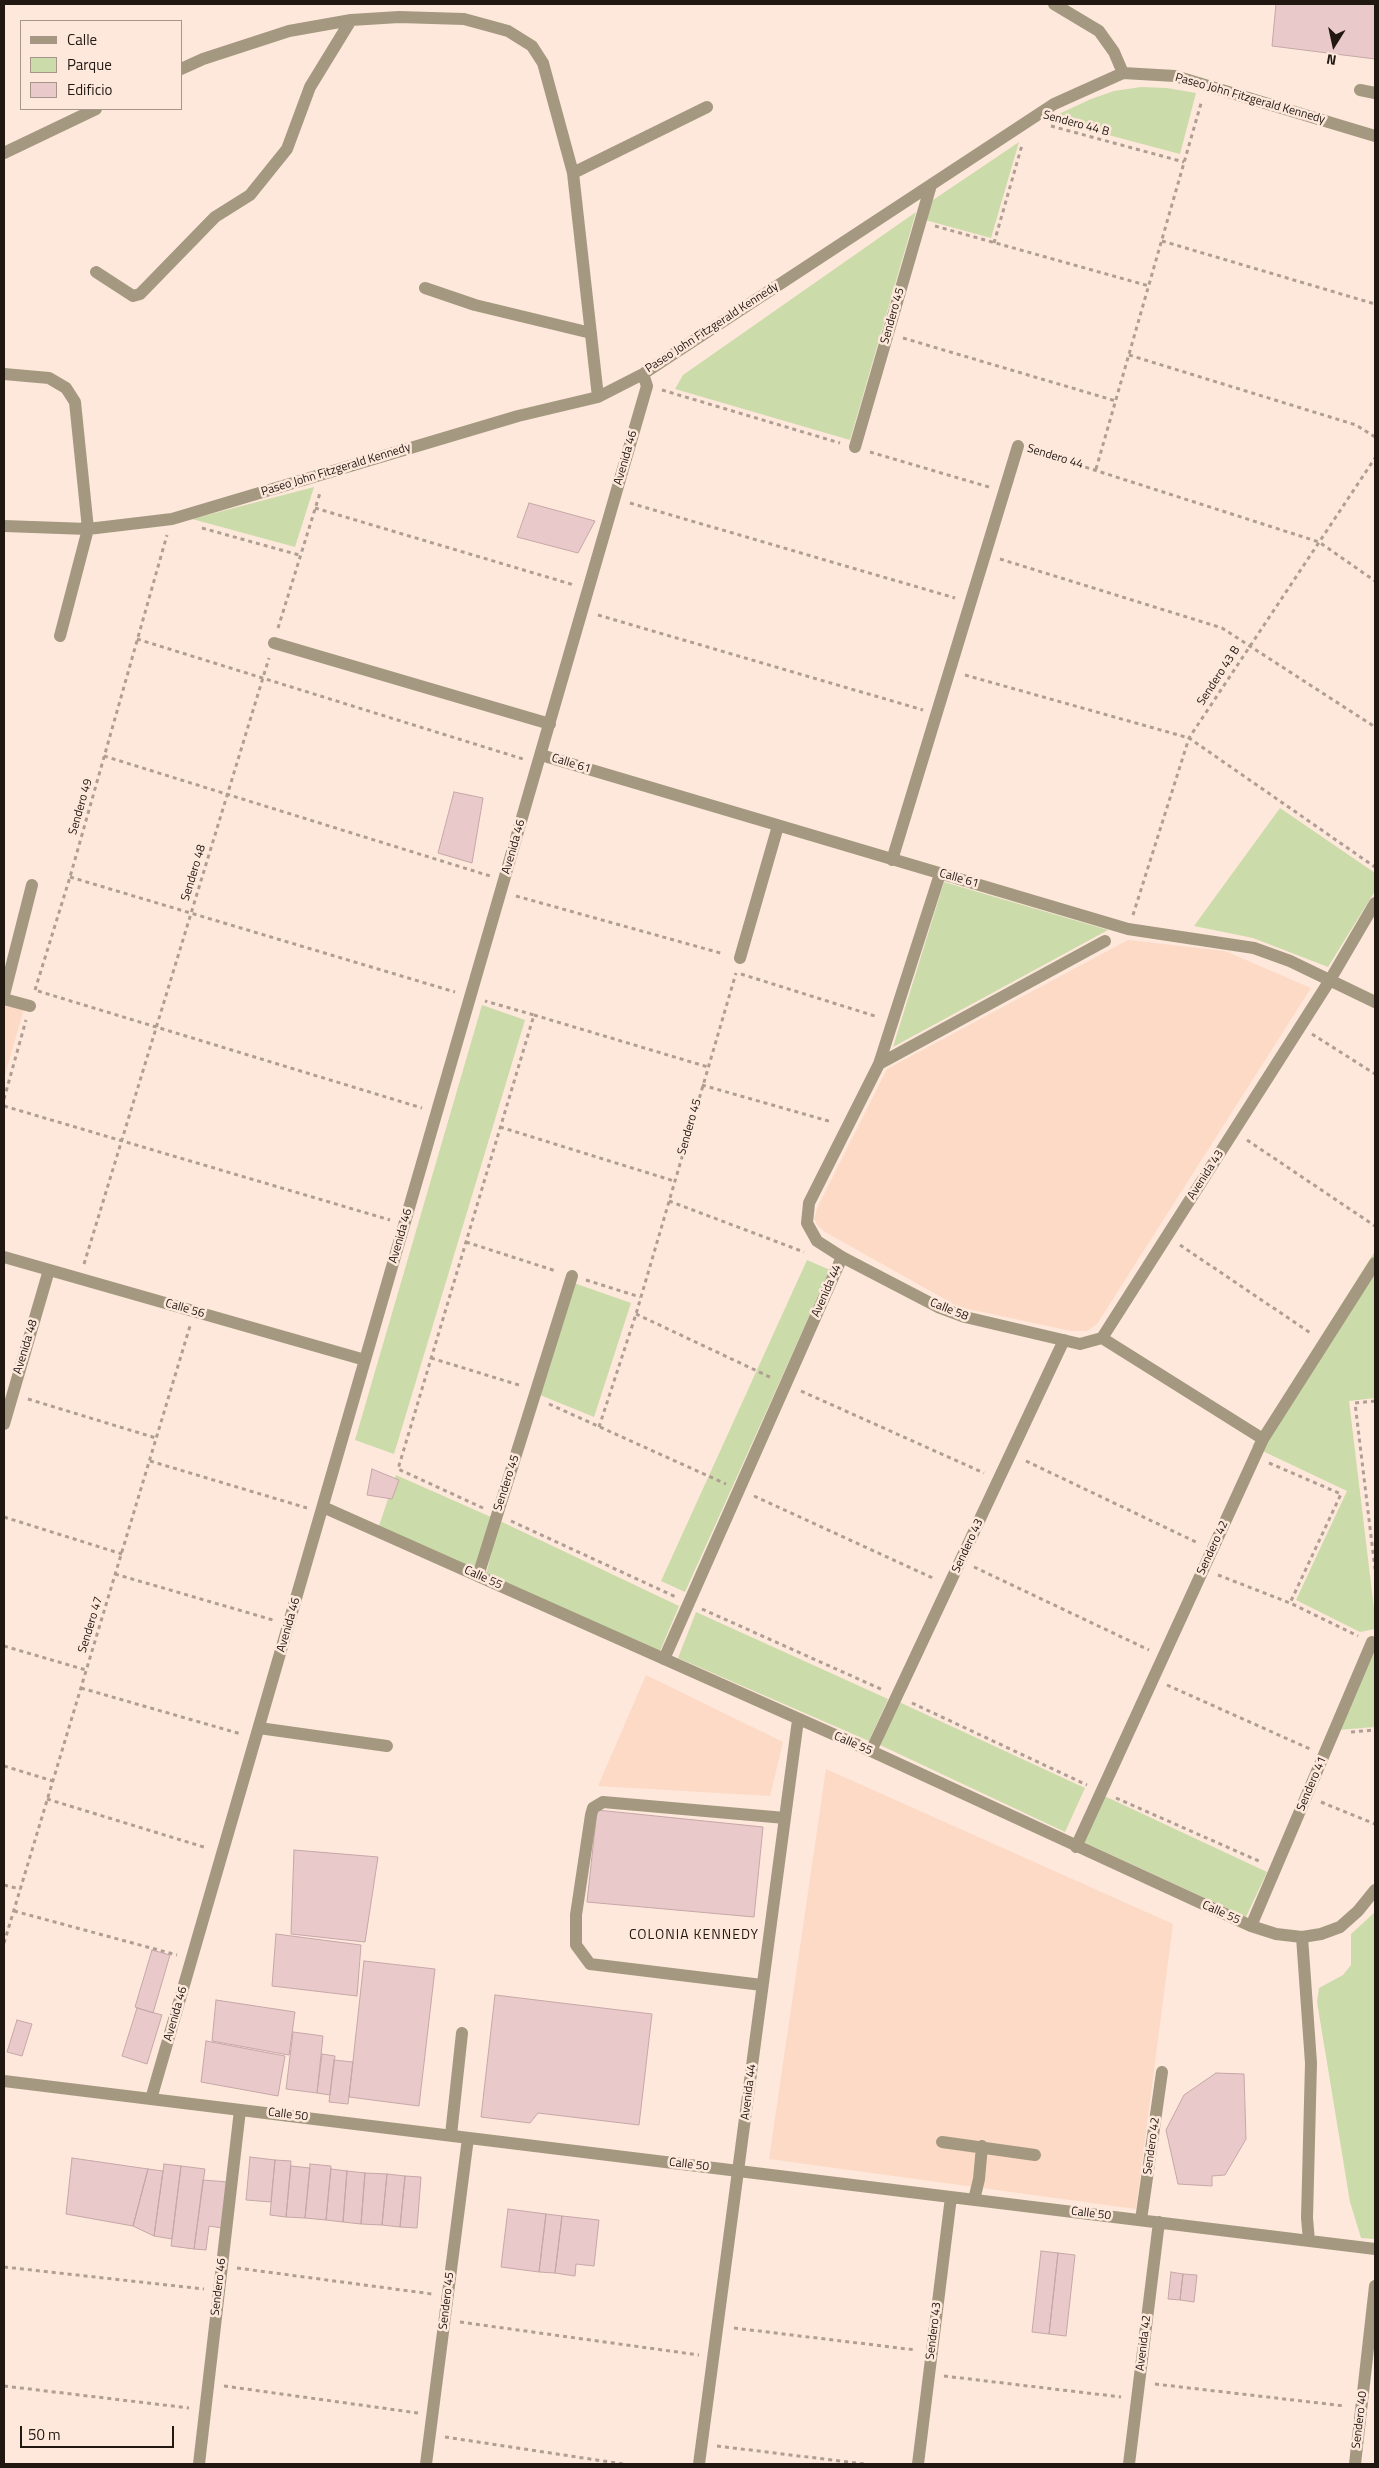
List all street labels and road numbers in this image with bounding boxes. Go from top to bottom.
street label: Paseo John Fitzgerald Kennedy [1173,71,1327,127]
street label: Sendero 44 B [1041,108,1111,140]
street label: Paseo John Fitzgerald Kennedy [643,280,781,376]
street label: Sendero 45 [878,286,908,346]
street label: Avenida 46 [611,429,641,487]
street label: Paseo John Fitzgerald Kennedy [260,440,412,500]
street label: Sendero 44 [1025,442,1085,472]
street label: Sendero 43 B [1194,644,1244,708]
street label: Calle 61 [550,751,592,777]
street label: Sendero 49 [66,777,96,837]
street label: Avenida 46 [499,818,529,876]
street label: Sendero 48 [179,843,209,903]
street label: Calle 61 [938,867,980,891]
street label: Sendero 45 [675,1097,705,1157]
street label: Avenida 43 [1185,1148,1227,1202]
street label: Avenida 46 [386,1207,416,1265]
street label: Avenida 44 [809,1262,845,1320]
street label: Calle 58 [928,1296,970,1324]
street label: Calle 56 [164,1297,206,1321]
street label: Avenida 48 [11,1318,41,1376]
street label: Sendero 45 [491,1453,523,1513]
street label: Sendero 43 [949,1517,987,1575]
street label: Sendero 42 [1194,1519,1232,1577]
street label: Calle 55 [462,1563,504,1593]
street label: Sendero 47 [76,1595,106,1655]
street label: Avenida 46 [274,1596,304,1654]
street label: Calle 55 [832,1730,874,1758]
street label: Sendero 41 [1294,1755,1330,1813]
street label: Calle 55 [1200,1898,1242,1928]
street label: Avenida 46 [161,1985,191,2043]
street label: Avenida 44 [738,2063,760,2121]
street label: Calle 50 [267,2105,309,2125]
street label: Sendero 42 [1141,2116,1163,2176]
street label: Calle 50 [668,2155,710,2175]
street label: Calle 50 [1070,2204,1112,2224]
street label: Sendero 46 [208,2257,230,2317]
street label: Sendero 45 [436,2271,458,2331]
street label: Sendero 43 [923,2301,945,2361]
street label: Avenida 42 [1133,2314,1155,2372]
street label: Sendero 40 [1349,2390,1371,2450]

